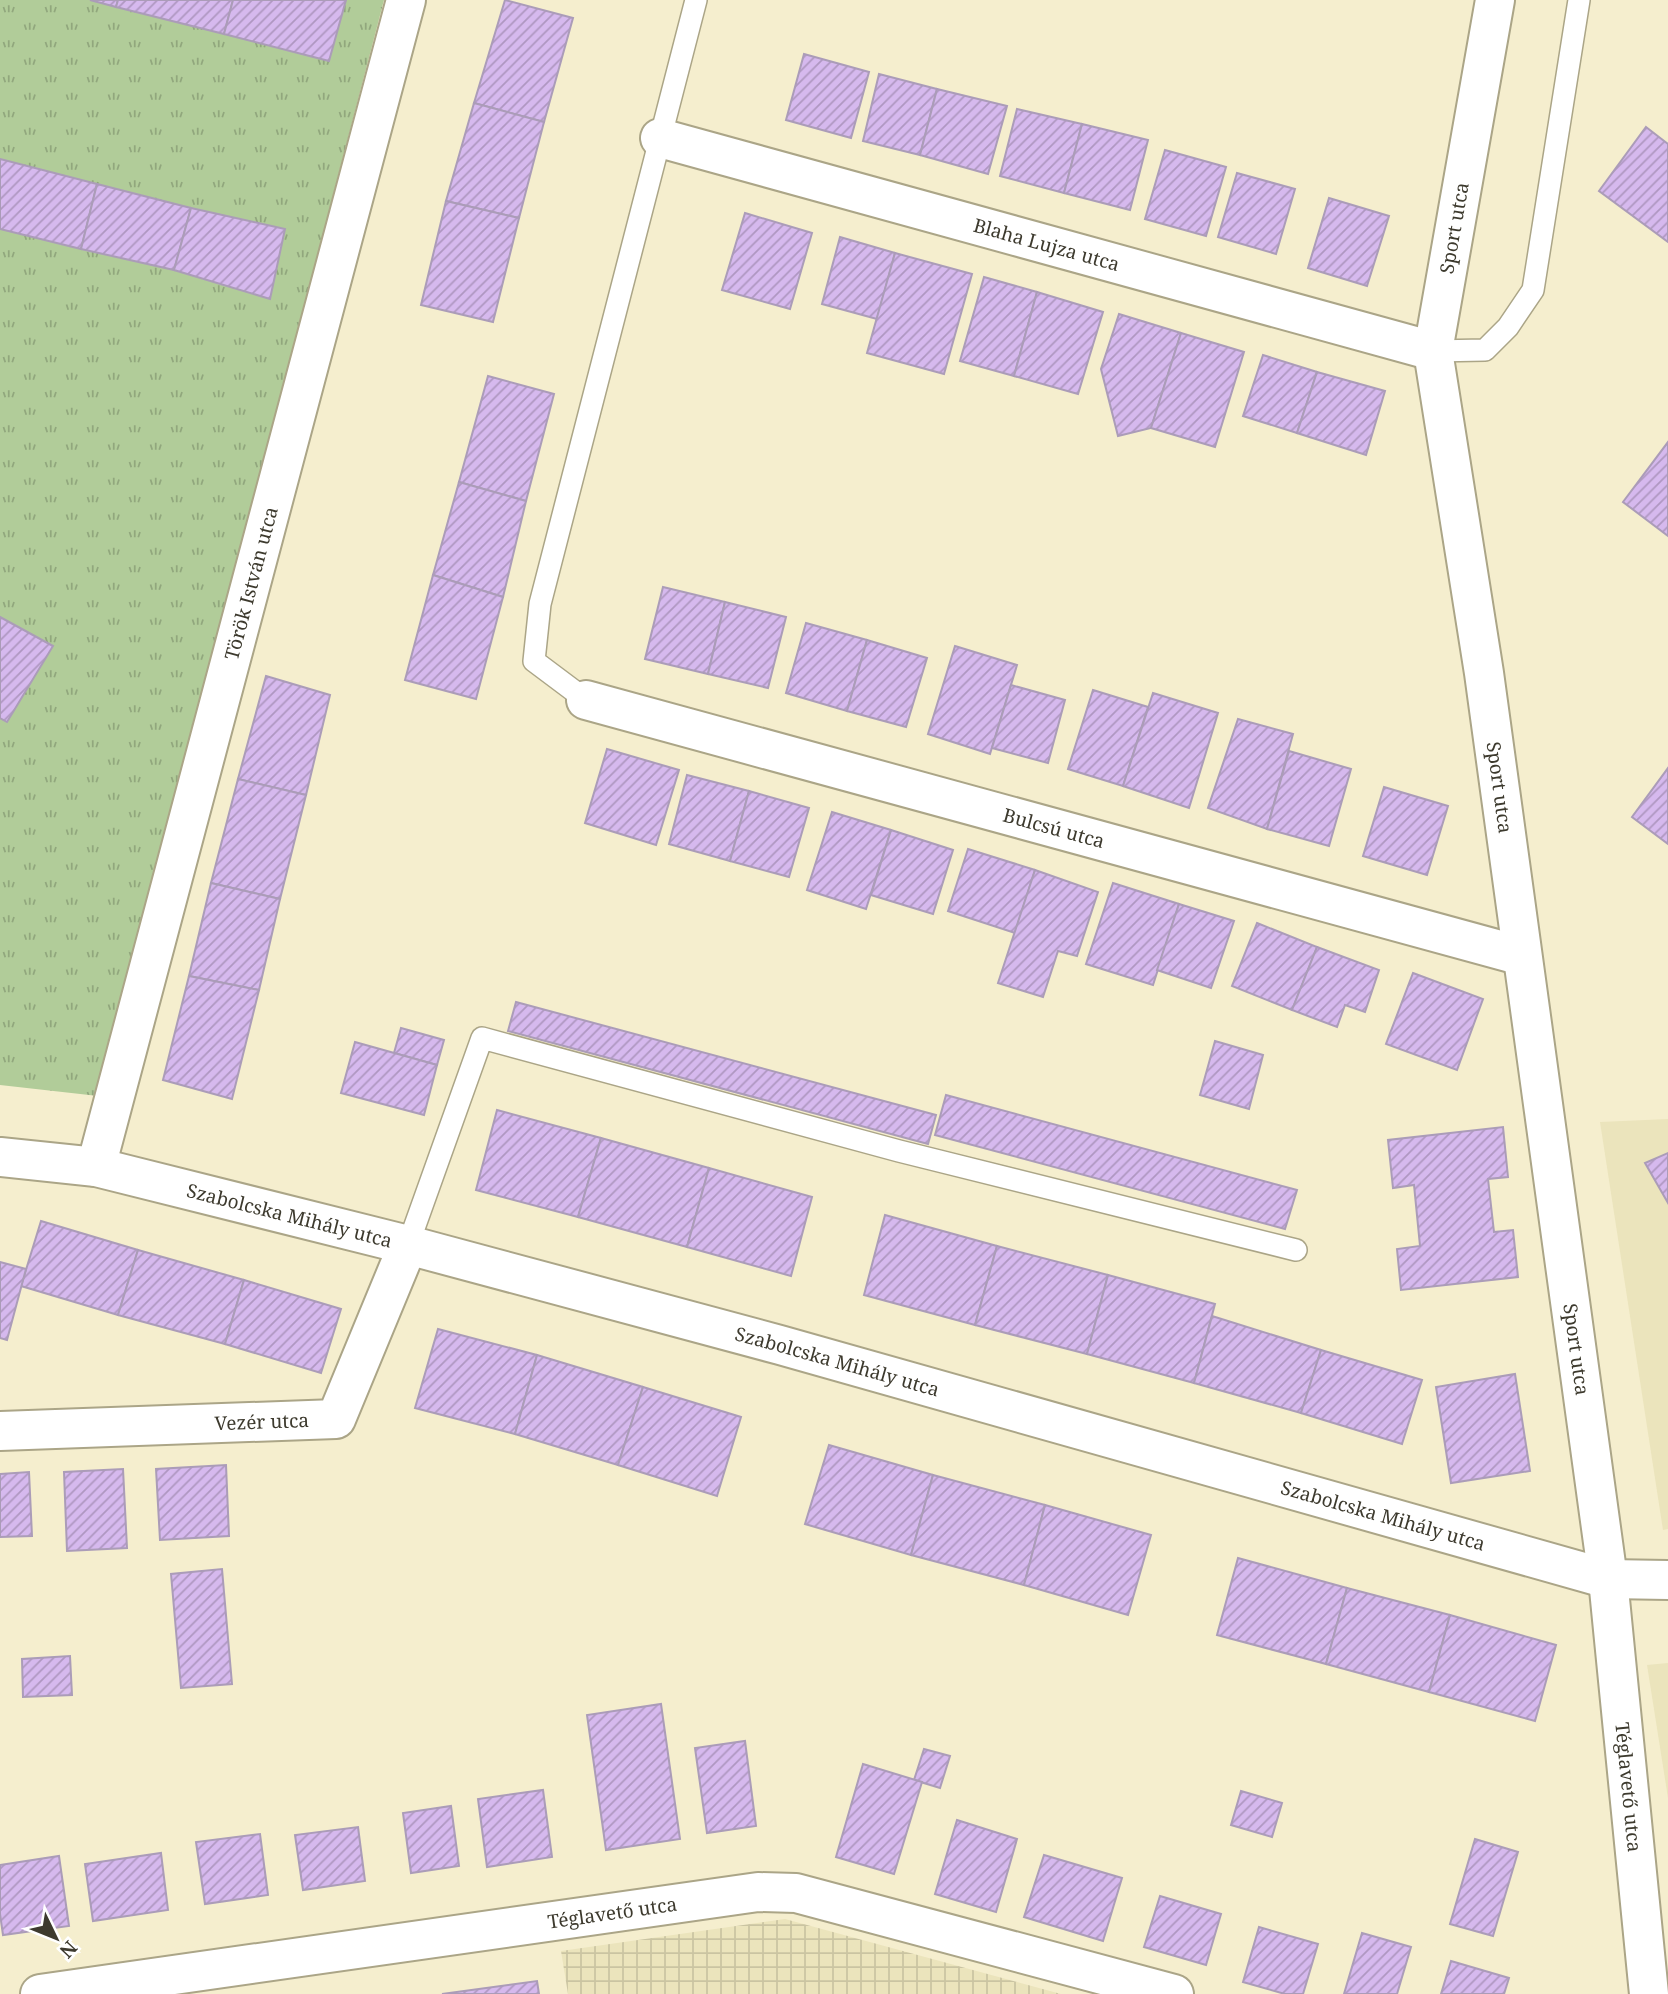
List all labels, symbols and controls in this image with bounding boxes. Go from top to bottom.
street label: Sport utca [1433,180,1475,276]
street label: Blaha Lujza utca [971,212,1123,277]
street label: Török István utca [218,504,284,663]
street label: Sport utca [1481,740,1519,835]
street label: Bulcsú utca [1000,802,1108,854]
street label: Szabolcska Mihály utca [184,1177,395,1254]
street label: Sport utca [1557,1302,1596,1397]
street label: Szabolcska Mihály utca [732,1321,943,1402]
street label: Vezér utca [214,1407,310,1436]
street label: Szabolcska Mihály utca [1278,1474,1488,1557]
street label: Téglavető utca [1609,1721,1648,1853]
street label: Téglavető utca [546,1891,679,1935]
north arrow [21,1903,91,1973]
text: N [54,1935,83,1964]

